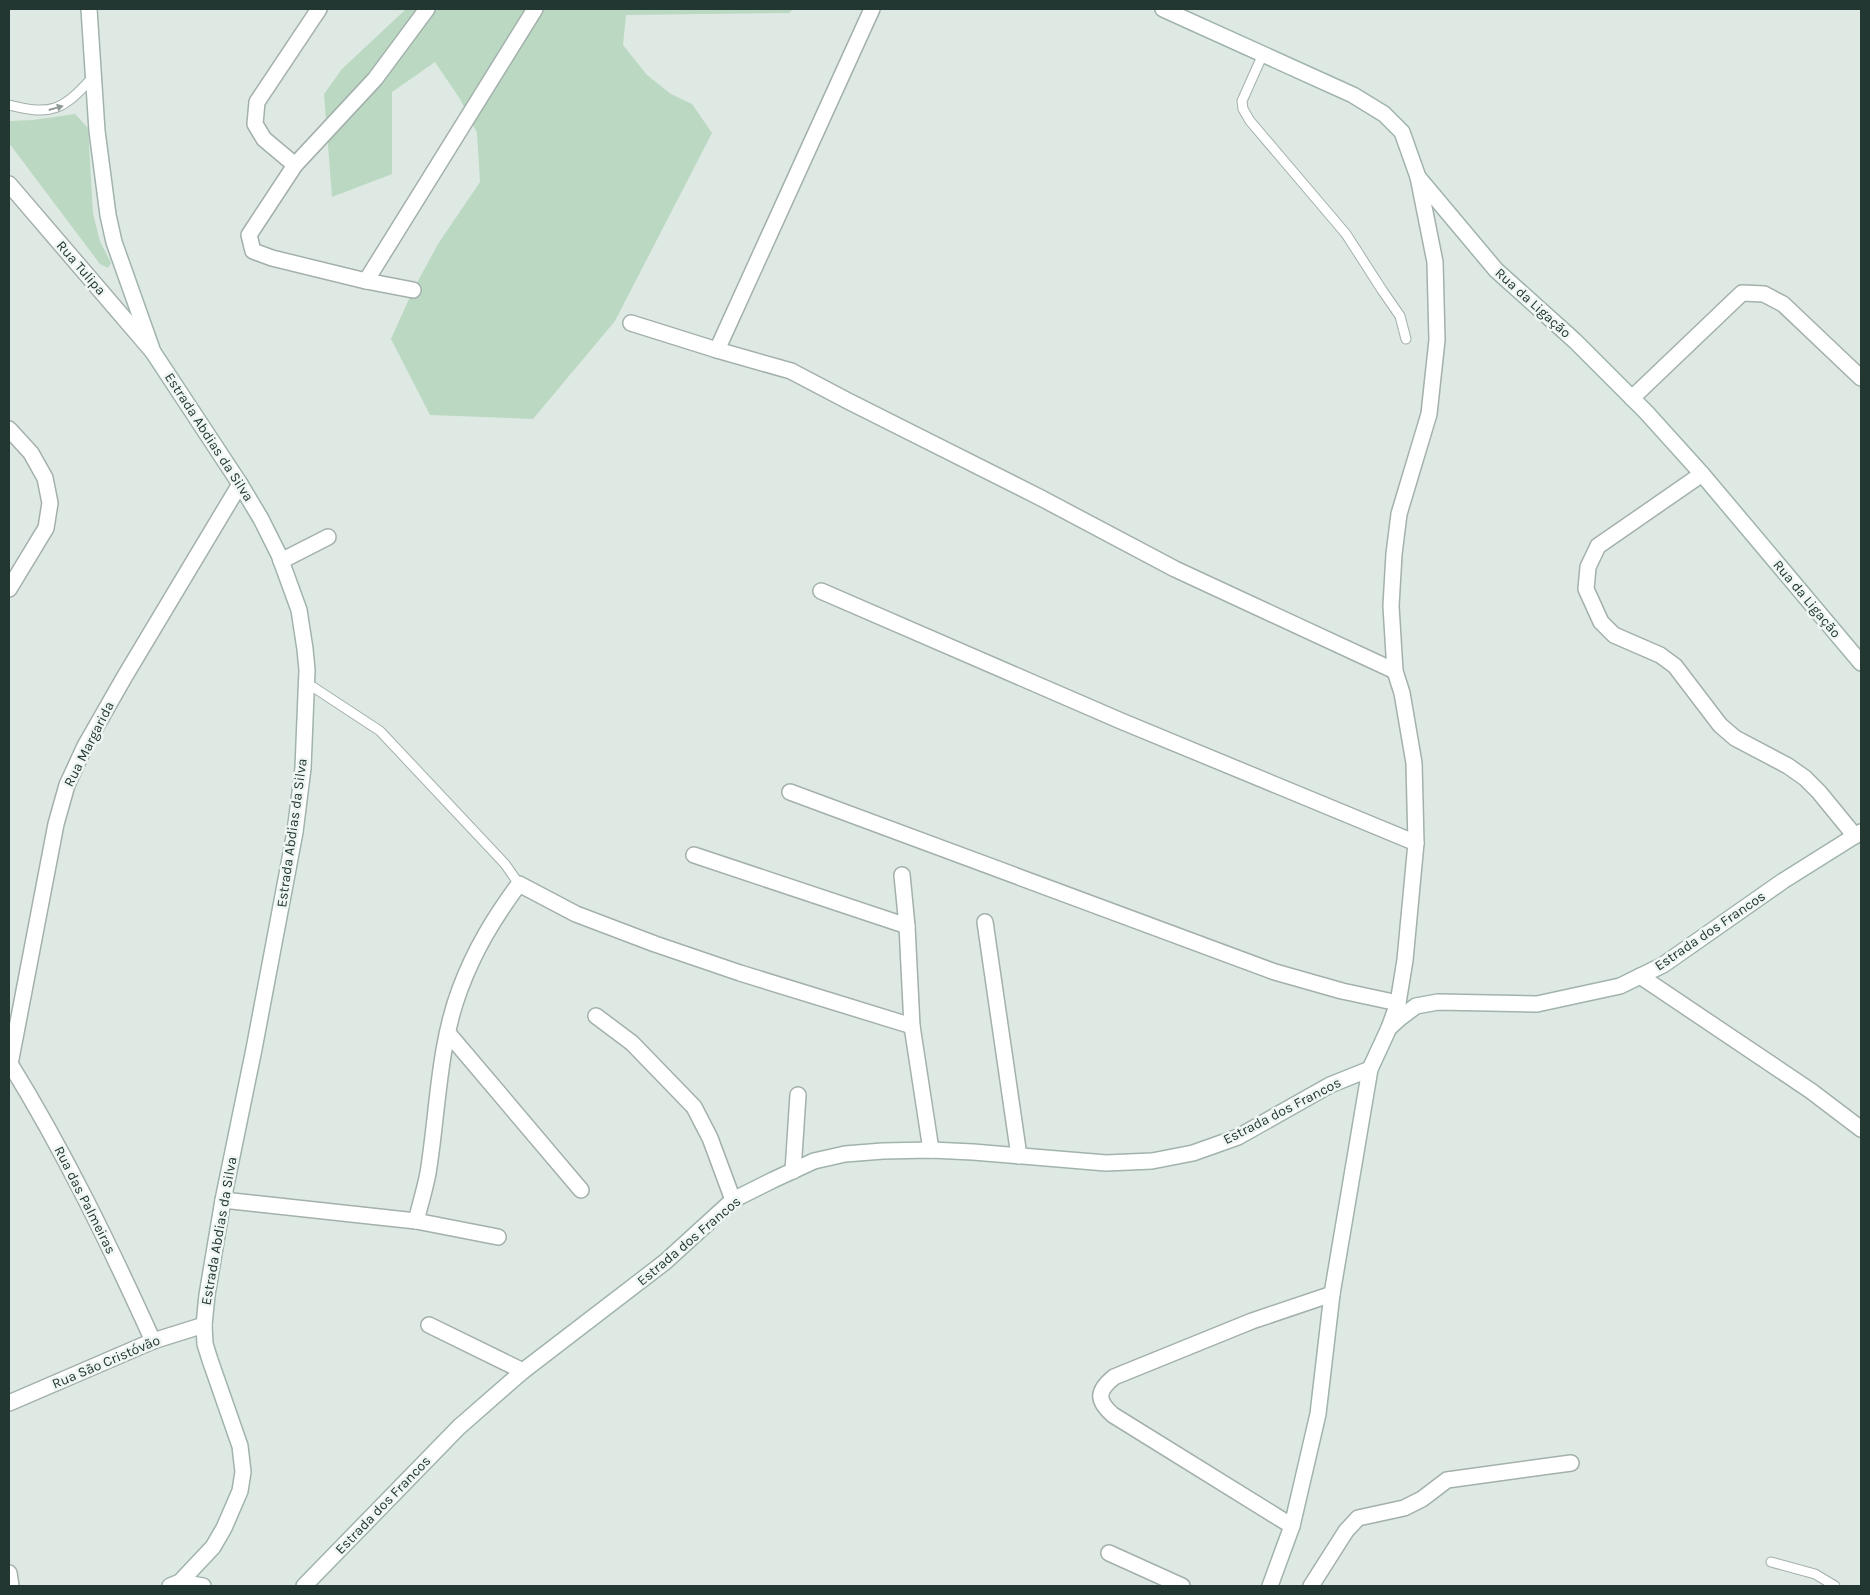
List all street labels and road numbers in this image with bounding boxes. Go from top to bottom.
street label: Rua Tulipa [53,237,109,299]
street label: Rua da Ligação [1492,264,1574,342]
street label: Estrada Abdias da Silva [161,369,257,505]
street label: Rua da Ligação [1770,557,1844,641]
street label: Rua Margarida [60,699,118,789]
street label: Estrada Abdias da Silva [273,757,311,909]
street label: Estrada dos Francos [1651,888,1769,974]
street label: Estrada dos Francos [1220,1074,1344,1148]
street label: Rua das Palmeiras [50,1143,120,1257]
street label: Estrada Abdias da Silva [198,1155,240,1307]
street label: Estrada dos Francos [634,1193,744,1289]
street label: Rua São Cristóvão [49,1332,163,1392]
street label: Estrada dos Francos [332,1452,434,1558]

